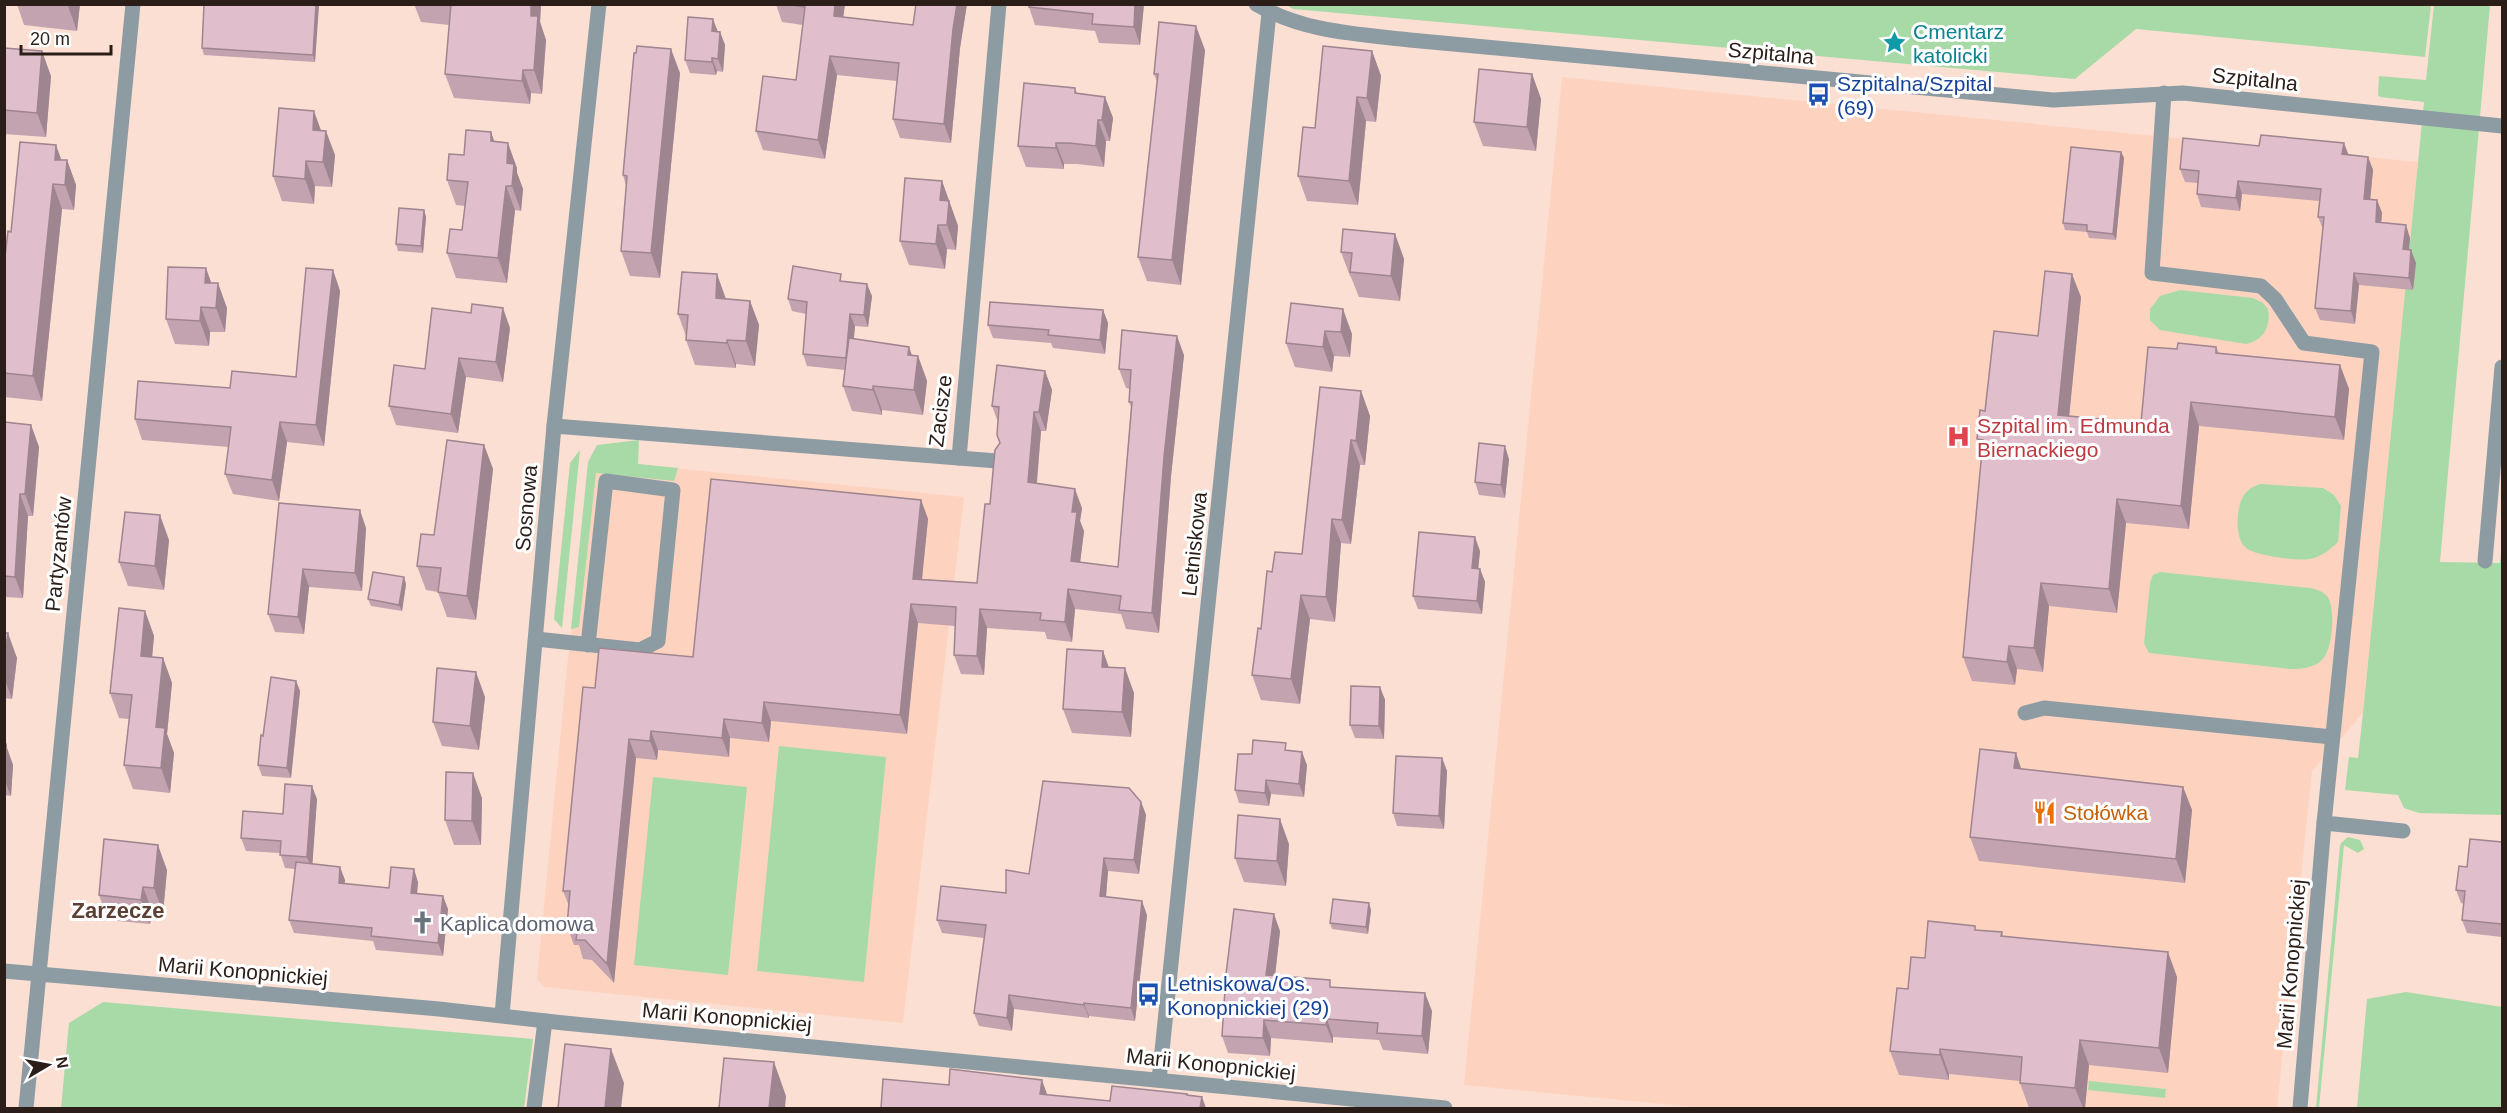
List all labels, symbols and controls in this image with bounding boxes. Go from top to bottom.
scale bar [21,18,111,56]
place label: Cmentarz katolicki [1913,20,2004,67]
text: 20 m [30,29,70,49]
place icon: Cmentarz katolicki [1882,30,1908,56]
street label: Szpitalna [1727,38,1815,68]
street label: Szpitalna [2211,63,2299,95]
place label: Szpitalna/Szpital (69) [1837,72,1992,119]
bus stop icon: Szpitalna/Szpital (69) [1806,82,1832,108]
street label: Zacisze [924,374,956,448]
place label: Szpital im. Edmunda Biernackiego [1977,414,2170,461]
hospital icon: Szpital im. Edmunda Biernackiego [1946,424,1972,450]
street label: Sosnowa [511,464,541,552]
street label: Letniskowa [1177,490,1211,597]
street label: Partyzantów [41,495,76,613]
restaurant icon: Stołówka [2032,799,2058,825]
place label: Stołówka [2063,801,2149,824]
street label: Marii Konopnickiej [2272,878,2310,1050]
district label: Zarzecze [72,898,164,923]
church icon: Kaplica domowa [409,910,435,936]
place label: Kaplica domowa [440,912,594,935]
street label: Marii Konopnickiej [157,952,329,990]
place label: Letniskowa/Os. Konopnickiej (29) [1167,972,1329,1019]
bus stop icon: Letniskowa/Os. Konopnickiej (29) [1136,982,1162,1008]
street label: Marii Konopnickiej [641,998,813,1036]
north arrow [18,1035,78,1095]
street label: Marii Konopnickiej [1125,1044,1297,1084]
text: N [53,1055,72,1070]

